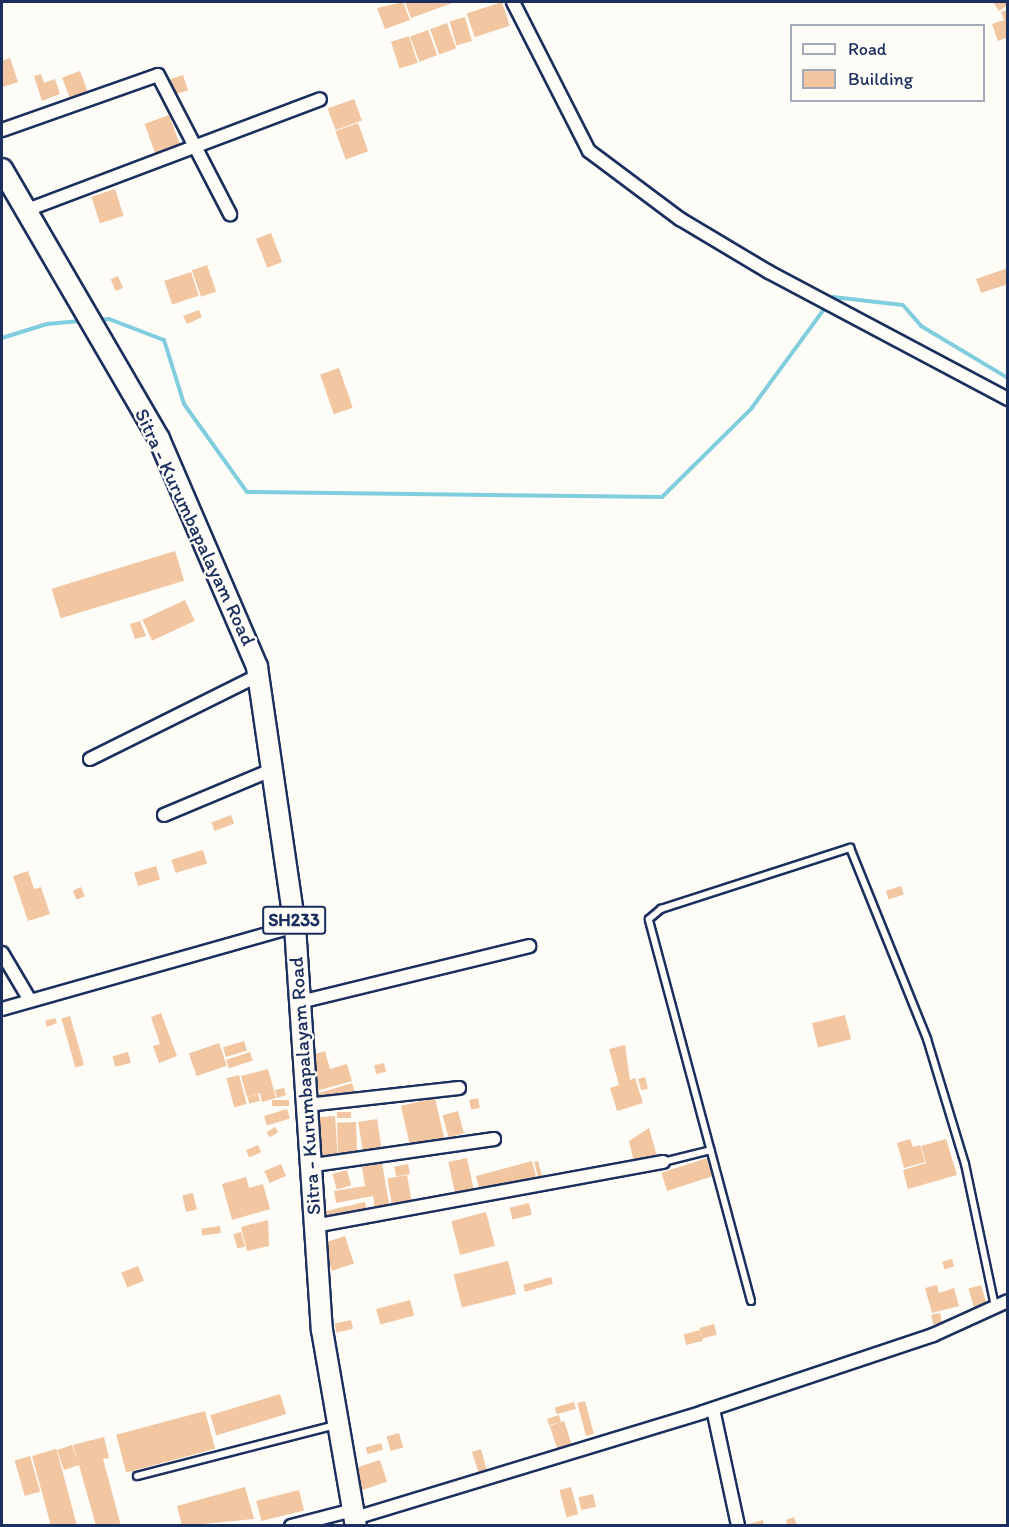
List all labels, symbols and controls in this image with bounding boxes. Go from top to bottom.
legend [790,24,985,102]
text: Road [848,38,887,60]
text: Building [848,68,913,90]
street label: Sitra - Kurumbapalayam Road [130,405,260,649]
road number: SH233 [261,905,327,935]
street label: Sitra - Kurumbapalayam Road [284,956,326,1216]

